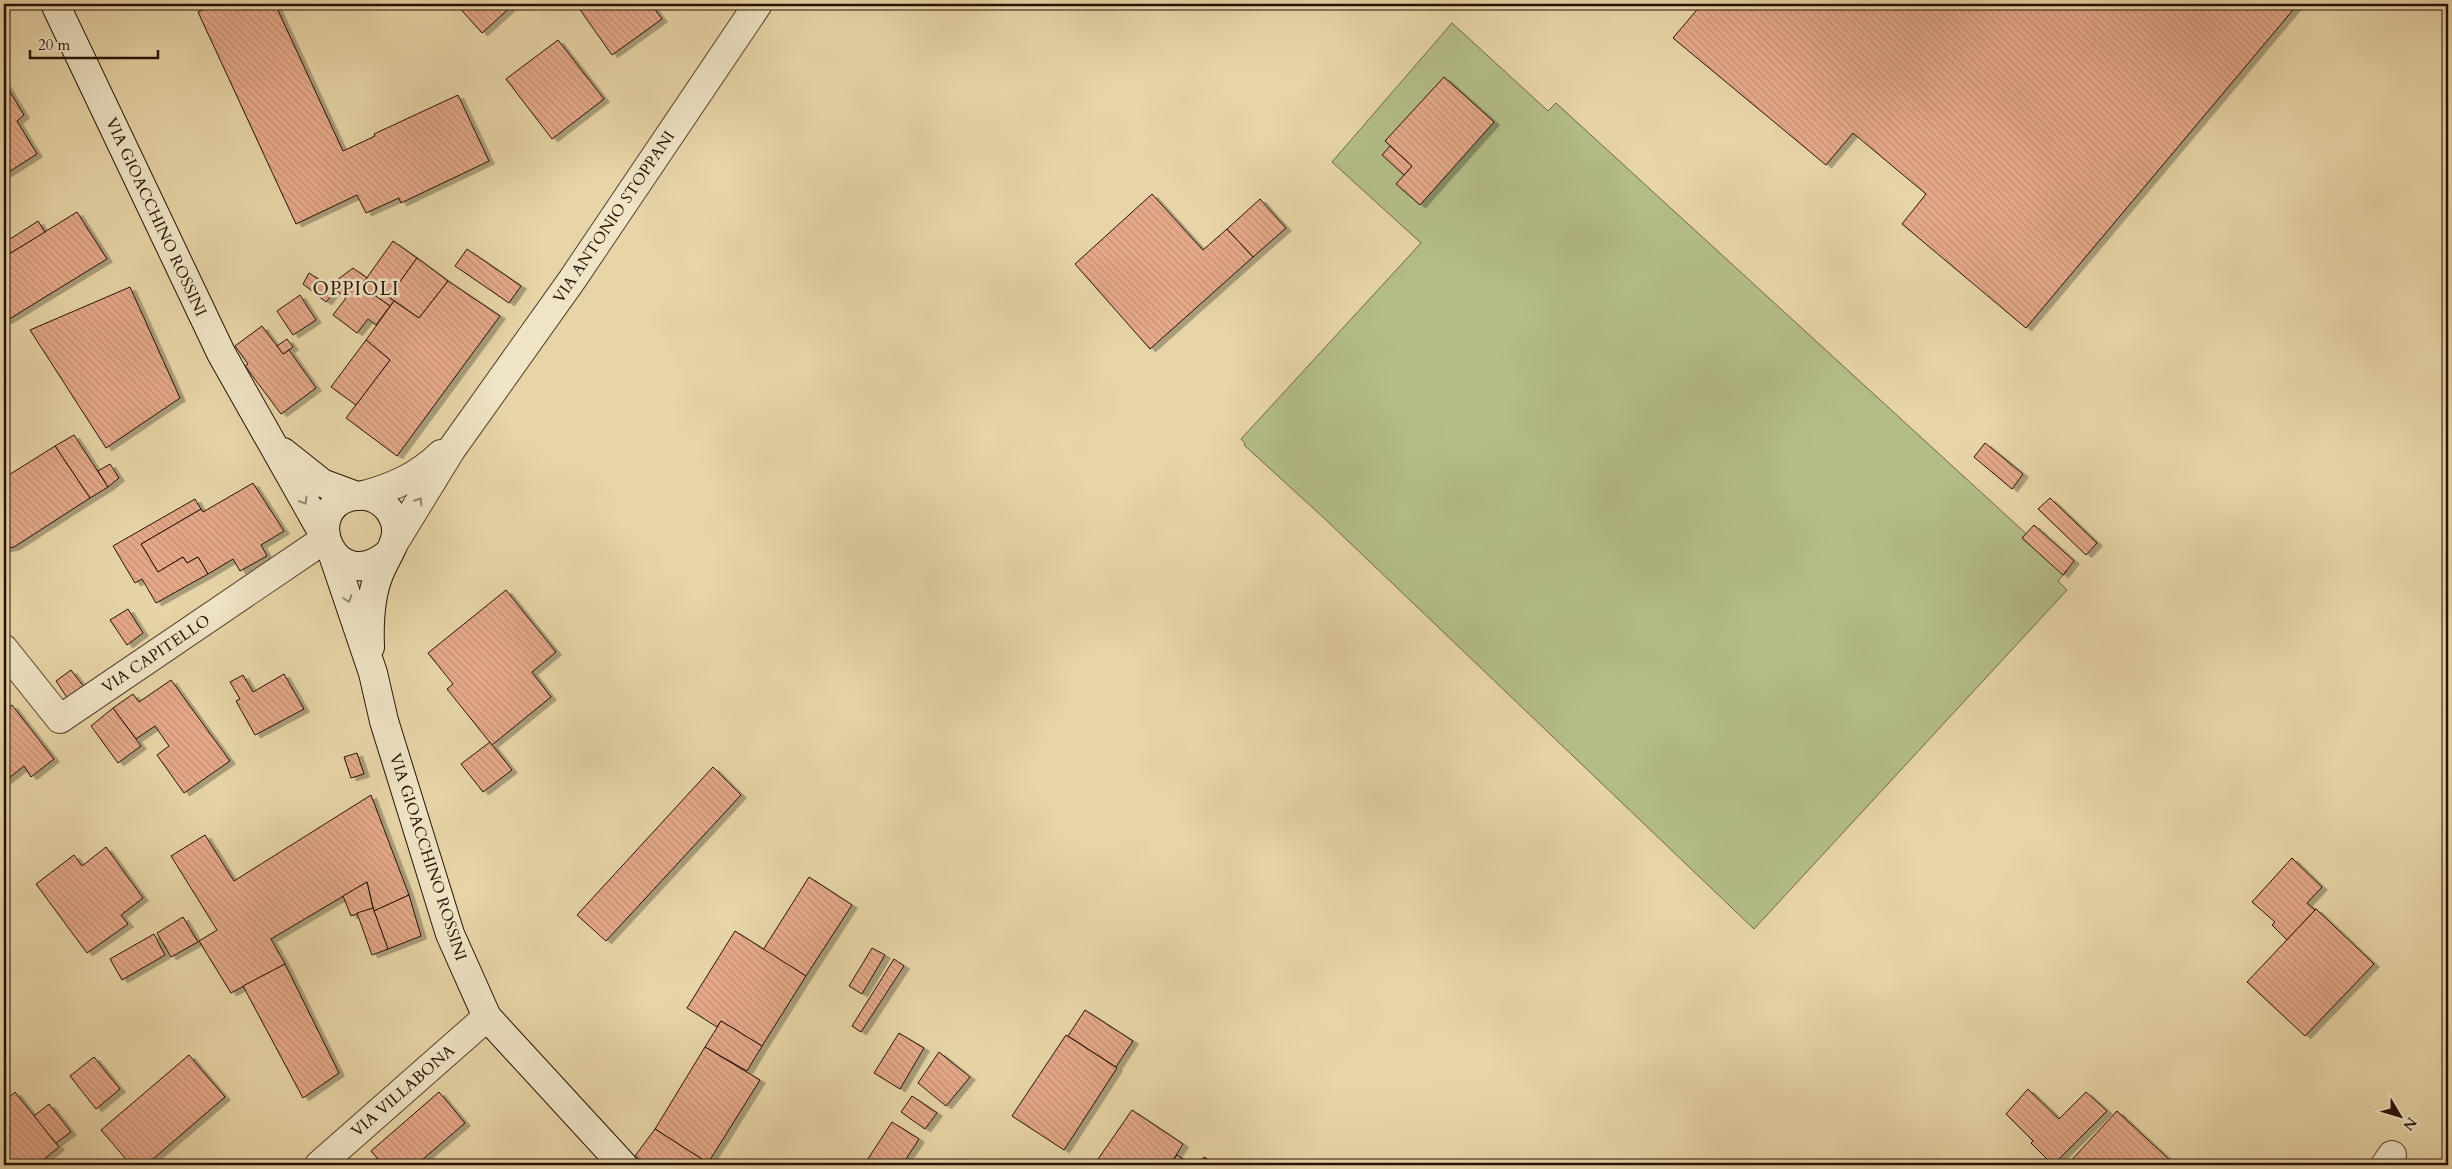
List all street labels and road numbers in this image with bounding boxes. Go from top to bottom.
street label: VIA GIOACCHINO ROSSINI [100,114,212,320]
street label: VIA ANTONIO STOPPANI [548,126,680,308]
street label: VIA CAPITELLO [98,610,214,698]
street label: VIA GIOACCHINO ROSSINI [384,750,472,964]
street label: VIA VILLABONA [347,1039,460,1142]

